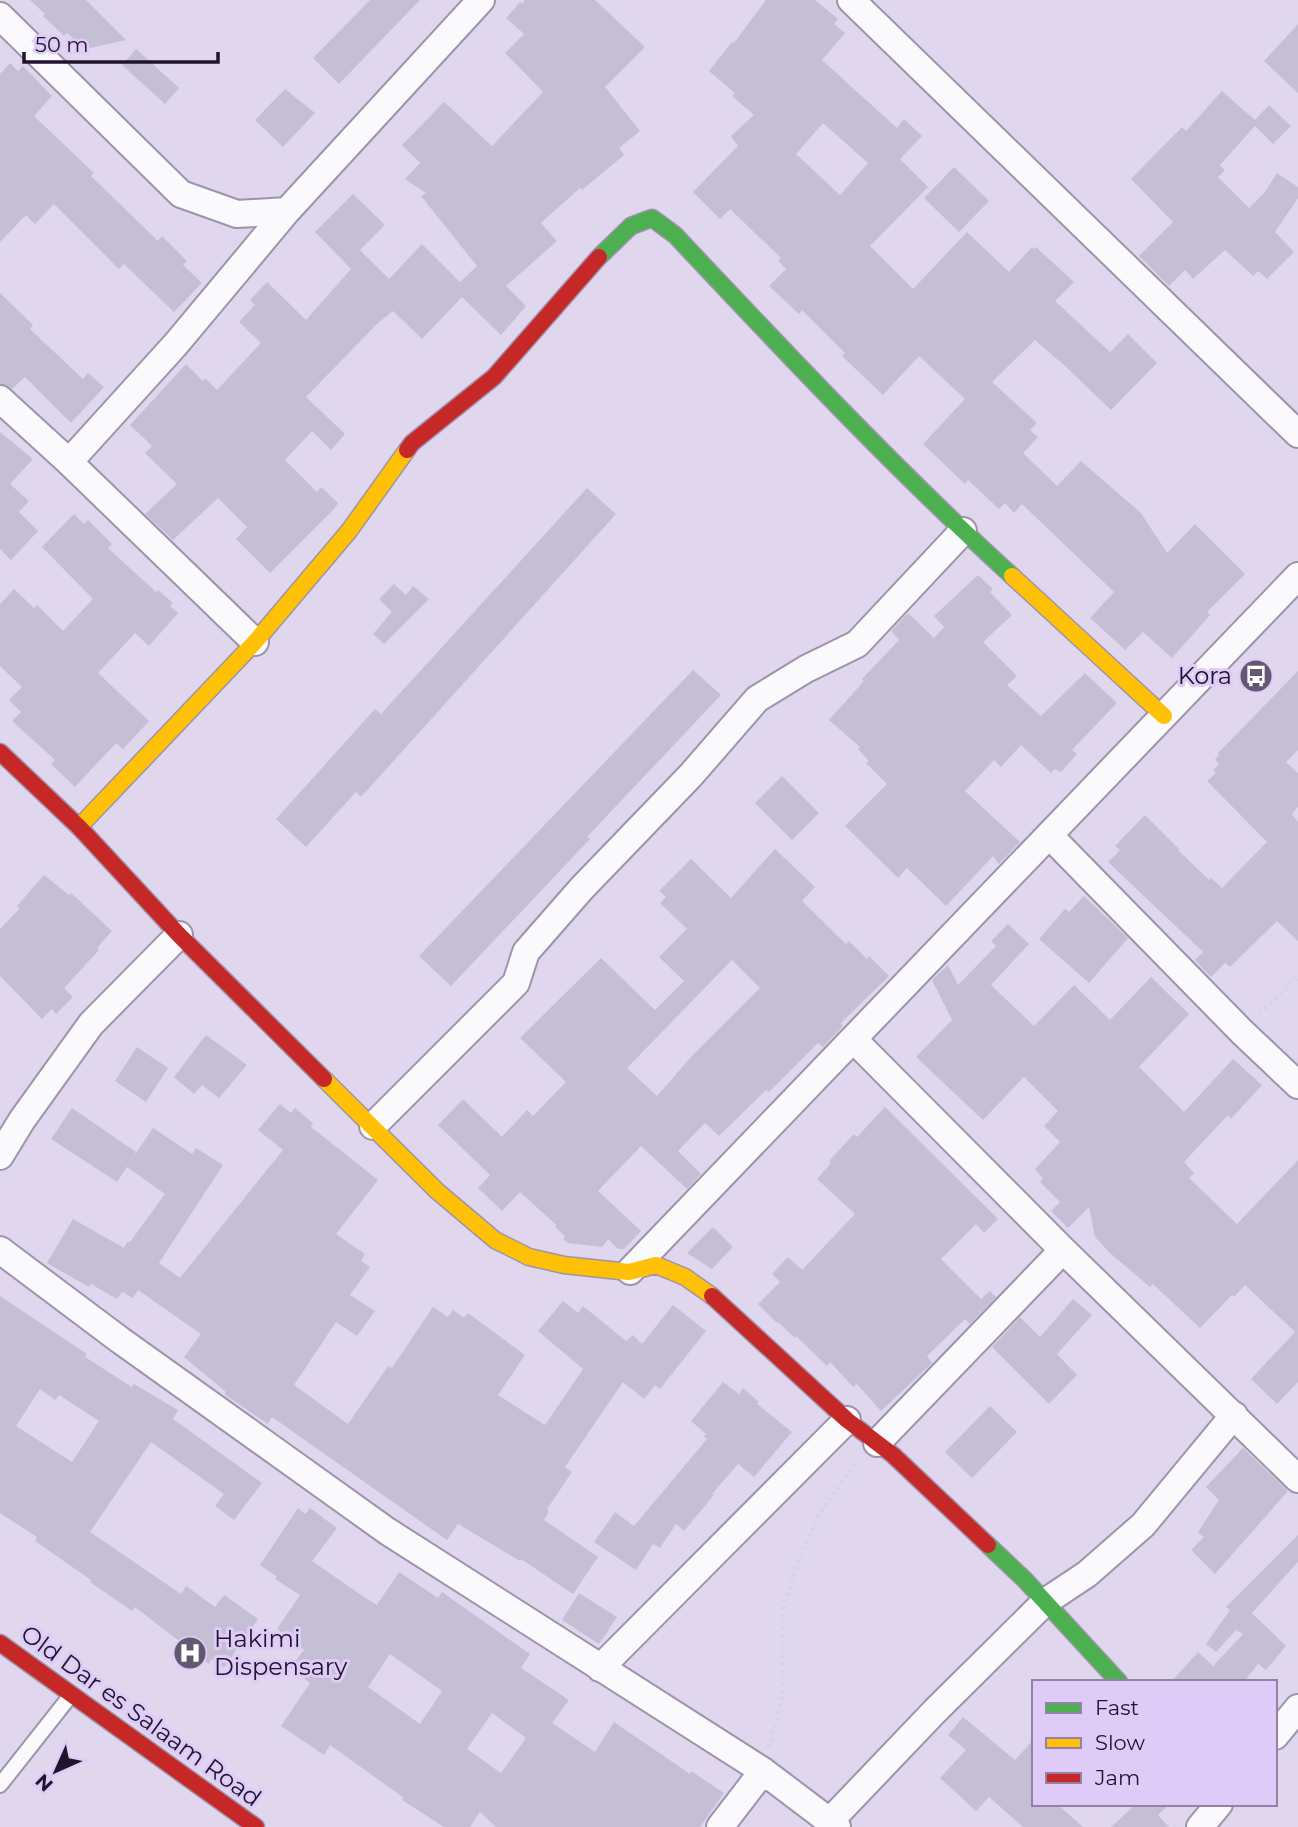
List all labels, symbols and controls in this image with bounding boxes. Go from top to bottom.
scale bar [24,21,219,65]
text: 50 m [35,32,89,57]
bus stop icon: Kora [1237,657,1275,695]
place label: Kora [1178,661,1232,690]
street label: Old Dar es Salaam Road [16,1619,267,1812]
place label: Hakimi Dispensary [214,1624,347,1681]
hospital icon: Hakimi Dispensary [171,1634,209,1672]
legend [1032,1680,1277,1806]
text: Fast [1095,1695,1139,1720]
text: Slow [1095,1730,1145,1755]
north arrow [21,1736,91,1806]
text: Jam [1094,1765,1140,1790]
text: N [31,1769,58,1796]

